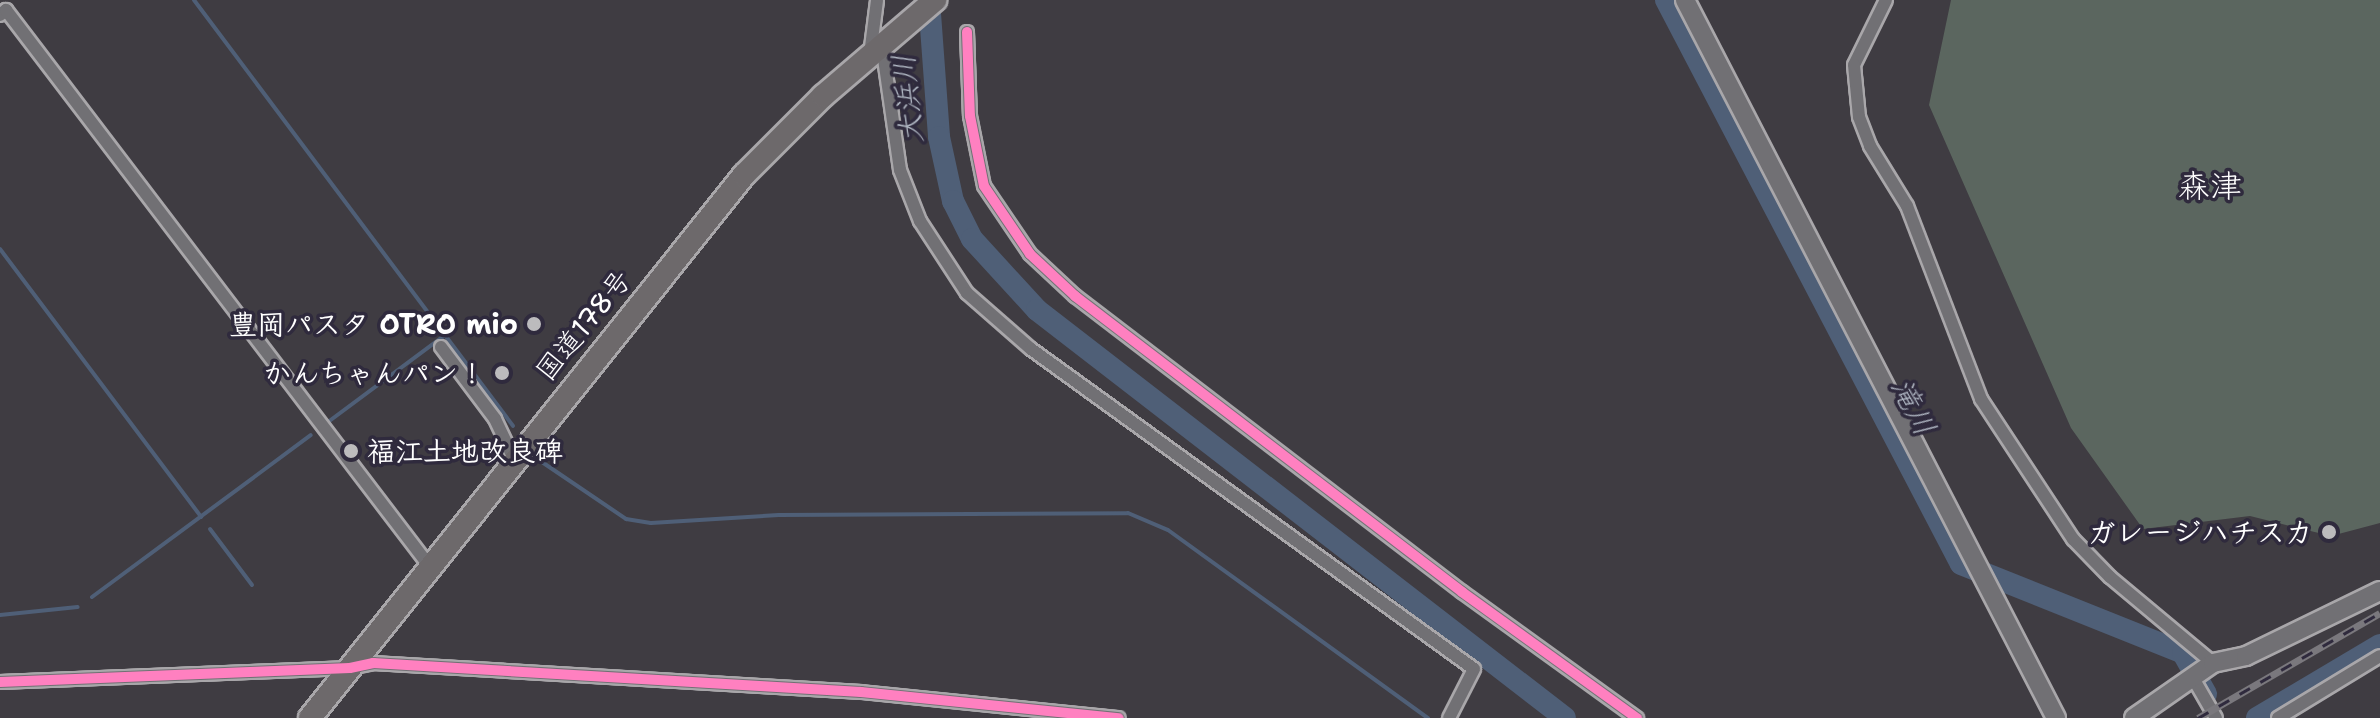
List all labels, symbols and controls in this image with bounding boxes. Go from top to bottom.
water label: 大浜川 [885,52,931,146]
district label: 森津 [2178,167,2242,205]
street label: 国道178号 [528,263,638,387]
place label: 豊岡パスタ OTRO mio [230,307,518,341]
marker: 豊岡パスタ OTRO mio [525,315,543,333]
place label: かんちゃんパン！ [262,356,486,390]
marker: かんちゃんパン！ [493,364,511,382]
water label: 滝川 [1883,372,1943,442]
place label: 福江土地改良碑 [367,434,563,468]
marker: 福江土地改良碑 [342,442,360,460]
place label: ガレージハチスカ [2088,515,2313,549]
marker: ガレージハチスカ [2320,523,2338,541]

